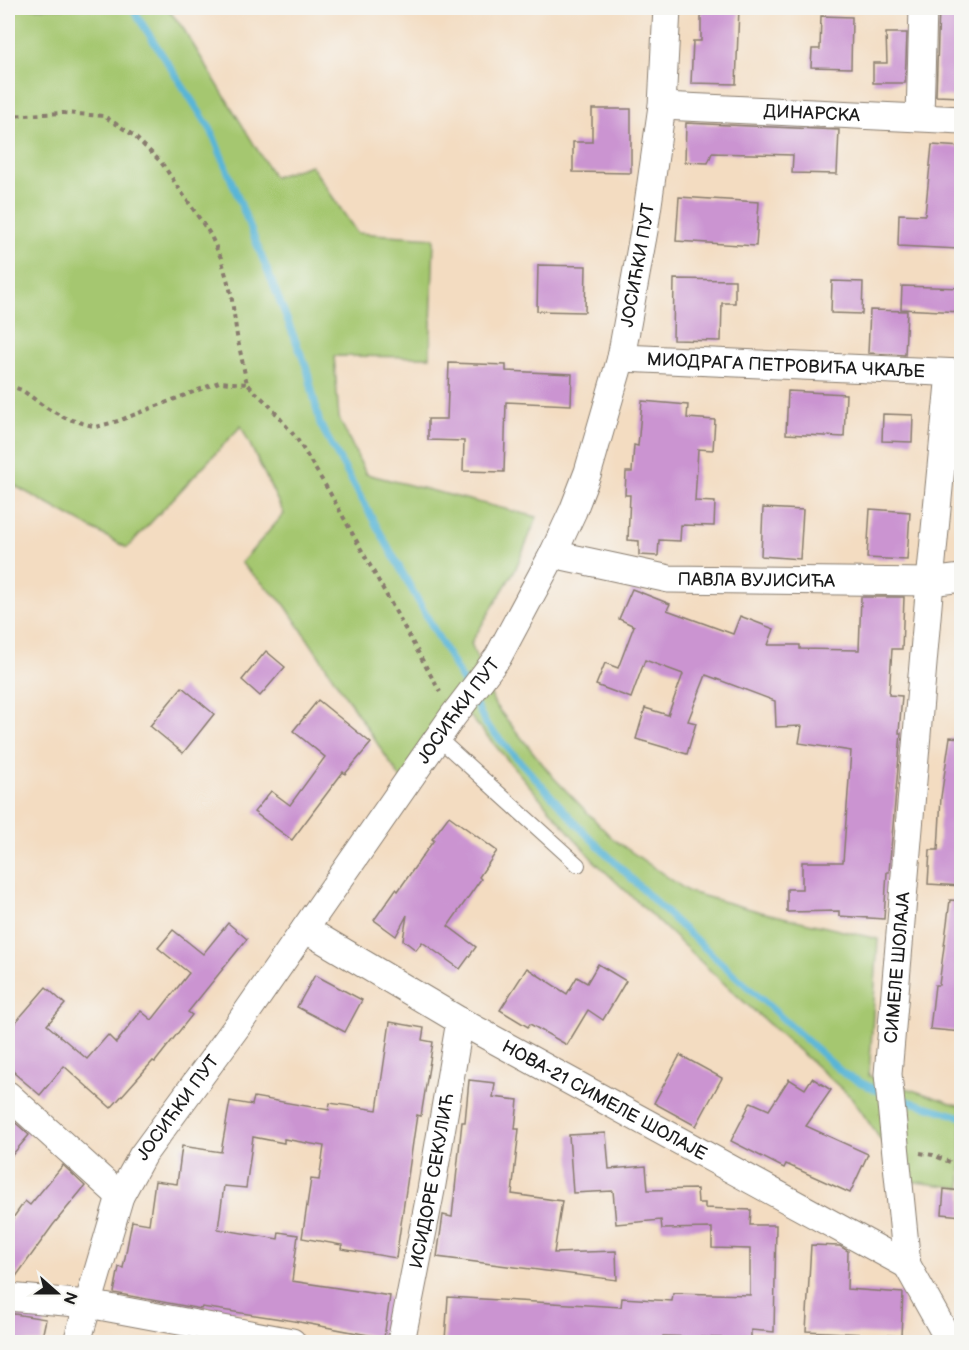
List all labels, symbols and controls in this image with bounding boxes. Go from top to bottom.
street label: ДИНАРСКА [763,101,861,126]
street label: ЈОСИЋКИ ПУТ [617,201,659,329]
street label: МИОДРАГА ПЕТРОВИЋА ЧКАЉЕ [646,349,925,382]
street label: ПАВЛА ВУЈИСИЋА [677,569,835,592]
street label: ЈОСИЋКИ ПУТ [413,654,505,768]
street label: СИМЕЛЕ ШОЛАЈА [881,891,915,1044]
street label: НОВА-21 СИМЕЛЕ ШОЛАЈЕ [498,1036,710,1165]
street label: ЈОСИЋКИ ПУТ [132,1051,224,1165]
street label: ИСИДОРЕ СЕКУЛИЋ [406,1092,458,1270]
north arrow [27,1263,87,1323]
text: N [59,1289,81,1307]

